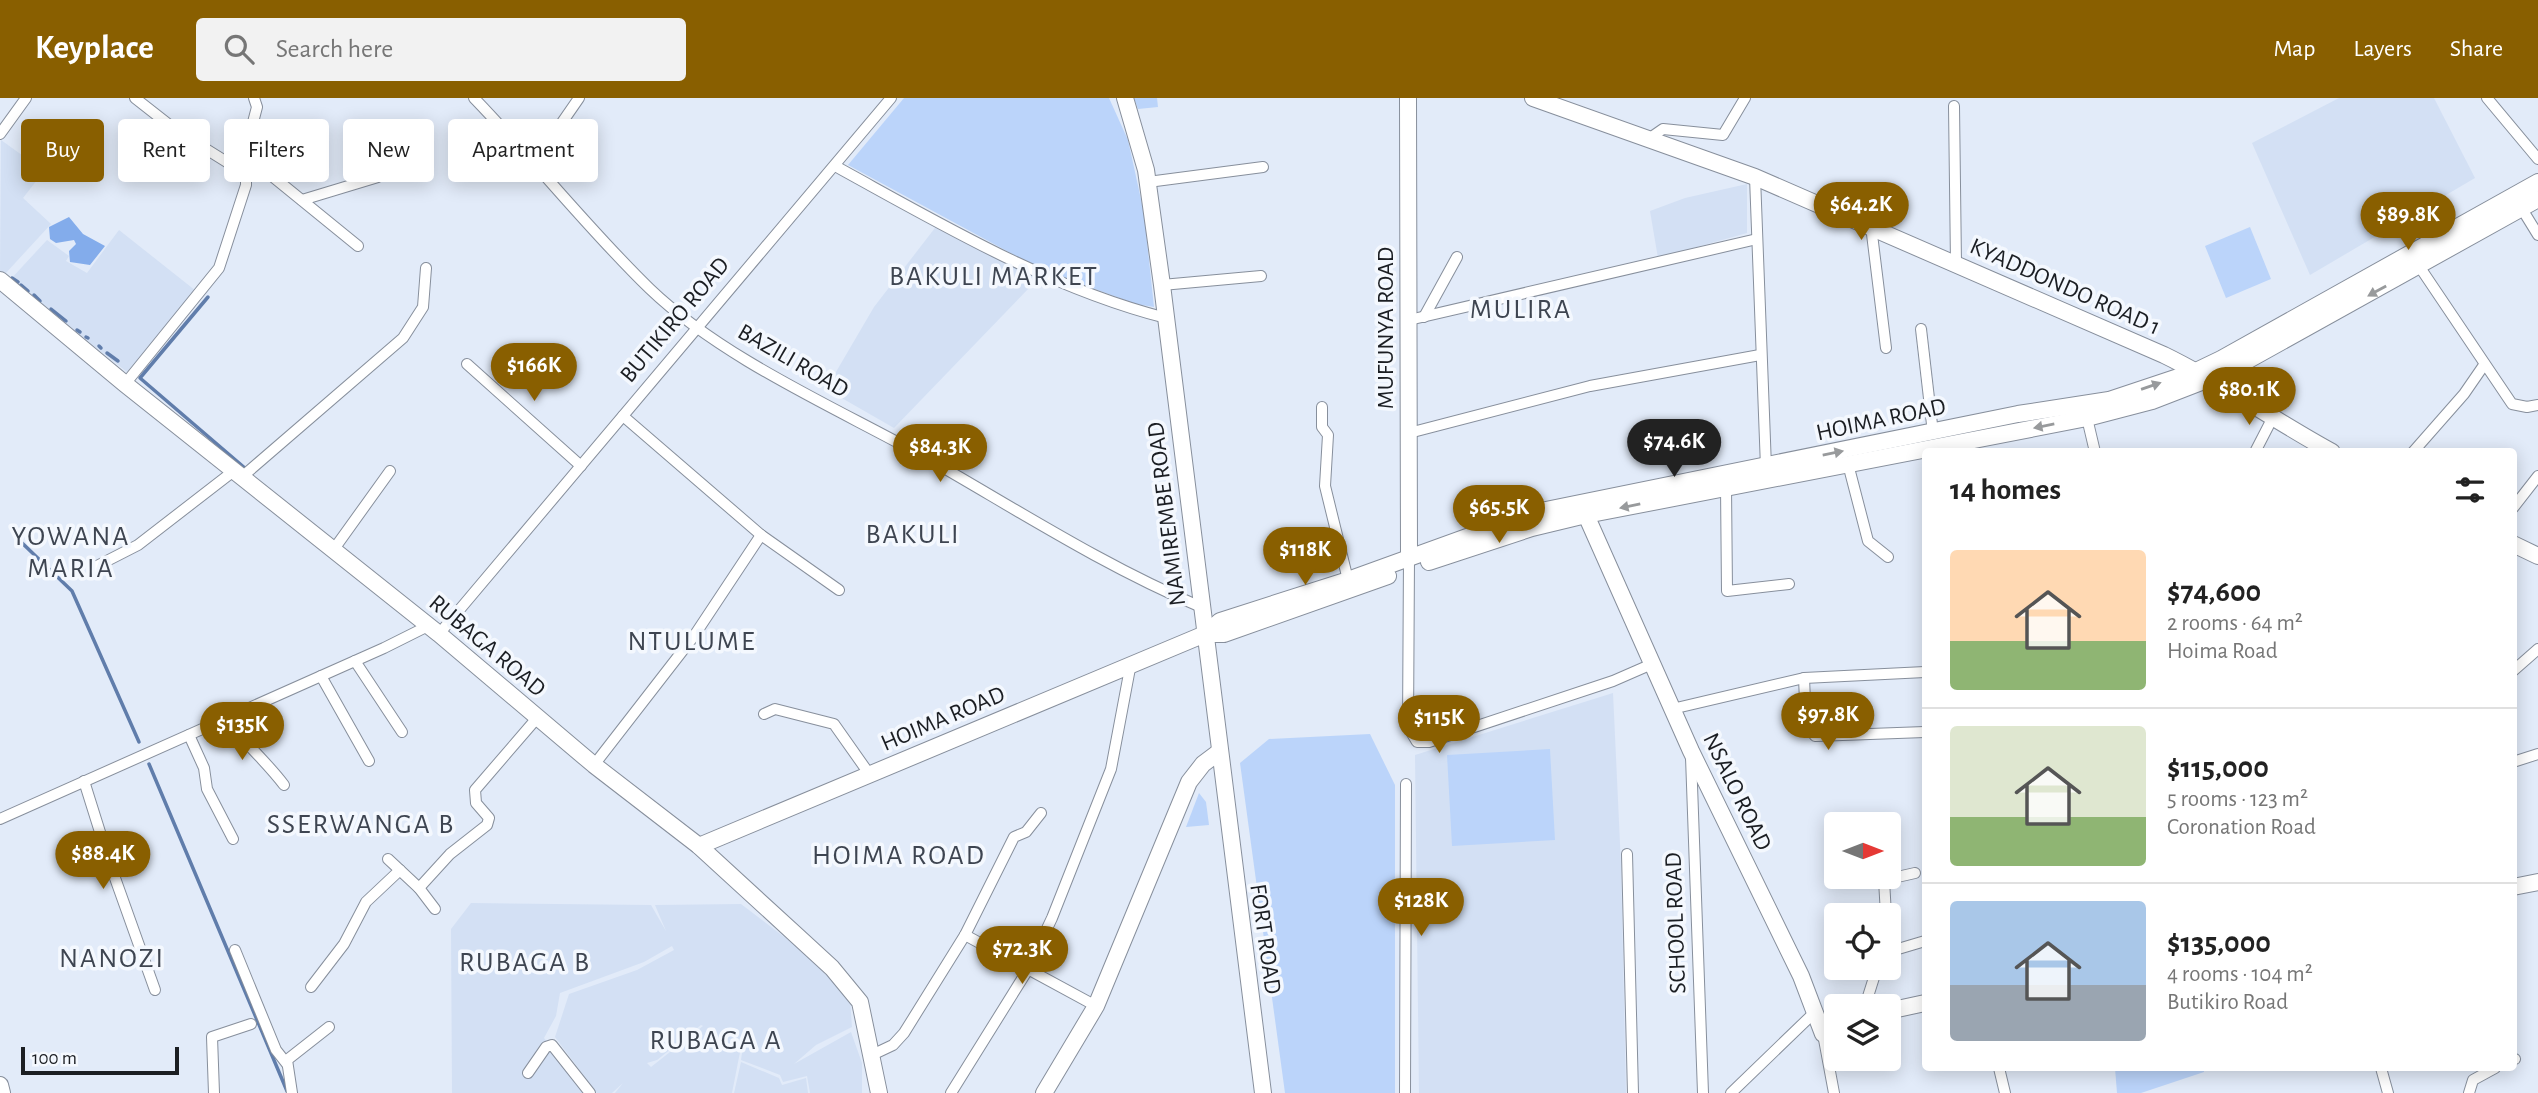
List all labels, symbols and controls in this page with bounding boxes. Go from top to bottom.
search box [196,18,686,81]
icon: search [220,30,258,68]
text: Keyplace [35,32,154,65]
text: Search here [276,36,393,62]
text: Map [2273,37,2315,61]
text: Layers [2353,37,2412,61]
text: Share [2450,37,2503,61]
chip: Buy [21,119,104,182]
chip: Rent [118,119,210,182]
chip: Filters [224,119,329,182]
chip: New [343,119,434,182]
chip: Apartment [448,119,598,182]
pin: $64.2K [1804,183,1918,242]
pin: $89.8K [2351,192,2465,252]
text: $64.2K [1830,193,1892,216]
text: $89.8K [2377,203,2439,226]
street label: KYADDONDO ROAD 1 [1966,234,2164,340]
street label: MUFUNYA ROAD [1374,247,1398,409]
street label: BUTIKIRO ROAD [616,253,734,387]
district label: BAKULI MARKET [889,263,1099,291]
one-way arrow [2367,285,2386,297]
district label: MULIRA [1470,296,1572,324]
street label: BAZILI ROAD [733,320,853,402]
pin: $166K [485,344,583,403]
text: $166K [507,354,561,377]
pin: $80.1K [2192,368,2306,427]
text: $80.1K [2219,378,2279,401]
one-way arrow [2141,380,2162,391]
street label: HOIMA ROAD [1814,395,1948,445]
pin: $74.6K [1617,420,1731,479]
street label: NAMIREMBE ROAD [1144,421,1190,607]
one-way arrow [2033,421,2055,432]
pin: $84.3K [883,424,997,484]
text: $74.6K [1643,430,1705,453]
text: $84.3K [909,435,971,458]
one-way arrow [1822,448,1844,459]
icon: filters [2451,471,2489,509]
text: 14 homes [1950,475,2061,505]
pin: $65.5K [1442,486,1556,545]
text: $65.5K [1469,496,1529,519]
one-way arrow [1619,501,1641,512]
district label: BAKULI [865,521,961,549]
district label: YOWANA MARIA [11,523,131,583]
pin: $118K [1256,528,1354,587]
text: $118K [1279,538,1331,561]
text: $74,600 [2167,577,2261,607]
icon: home [2006,578,2090,662]
street label: RUBAGA ROAD [424,591,550,701]
text: 2 rooms · 64 m² [2167,612,2303,635]
district label: NTULUME [628,628,756,656]
text: Hoima Road [2167,640,2278,663]
street label: HOIMA ROAD [878,682,1008,756]
pin: $97.8K [1771,692,1885,752]
pin: $115K [1390,696,1488,755]
pin: $135K [193,702,291,762]
text: $97.8K [1797,703,1859,726]
text: $115K [1414,706,1464,729]
text: $135K [216,713,268,736]
street label: NSALO ROAD [1698,730,1776,854]
text: $115,000 [2167,753,2269,783]
icon: home [2006,754,2090,838]
text: 5 rooms · 123 m² [2167,788,2308,811]
district label: SSERWANGA B [267,811,455,839]
north arrow [1824,812,1900,889]
map controls [1824,812,1901,1071]
text: Coronation Road [2167,816,2316,839]
pin: $88.4K [46,832,160,891]
text: $88.4K [71,842,135,865]
district label: HOIMA ROAD [812,842,986,870]
street label: SCHOOL ROAD [1662,852,1690,994]
pin: $128K [1372,878,1470,938]
street label: FORT ROAD [1245,882,1285,996]
text: $128K [1394,889,1448,912]
button: locate [1824,903,1901,980]
pin: $72.3K [965,926,1079,986]
text: $135,000 [2167,928,2271,958]
icon: home [2006,929,2090,1013]
text: $72.3K [992,937,1052,960]
district label: NANOZI [59,945,165,973]
district label: RUBAGA B [459,949,591,977]
text: 4 rooms · 104 m² [2167,963,2313,986]
text: Butikiro Road [2167,991,2288,1014]
button: layers [1824,994,1901,1071]
district label: RUBAGA A [649,1027,783,1055]
scale bar [21,1044,178,1076]
text: 100 m [32,1049,77,1068]

